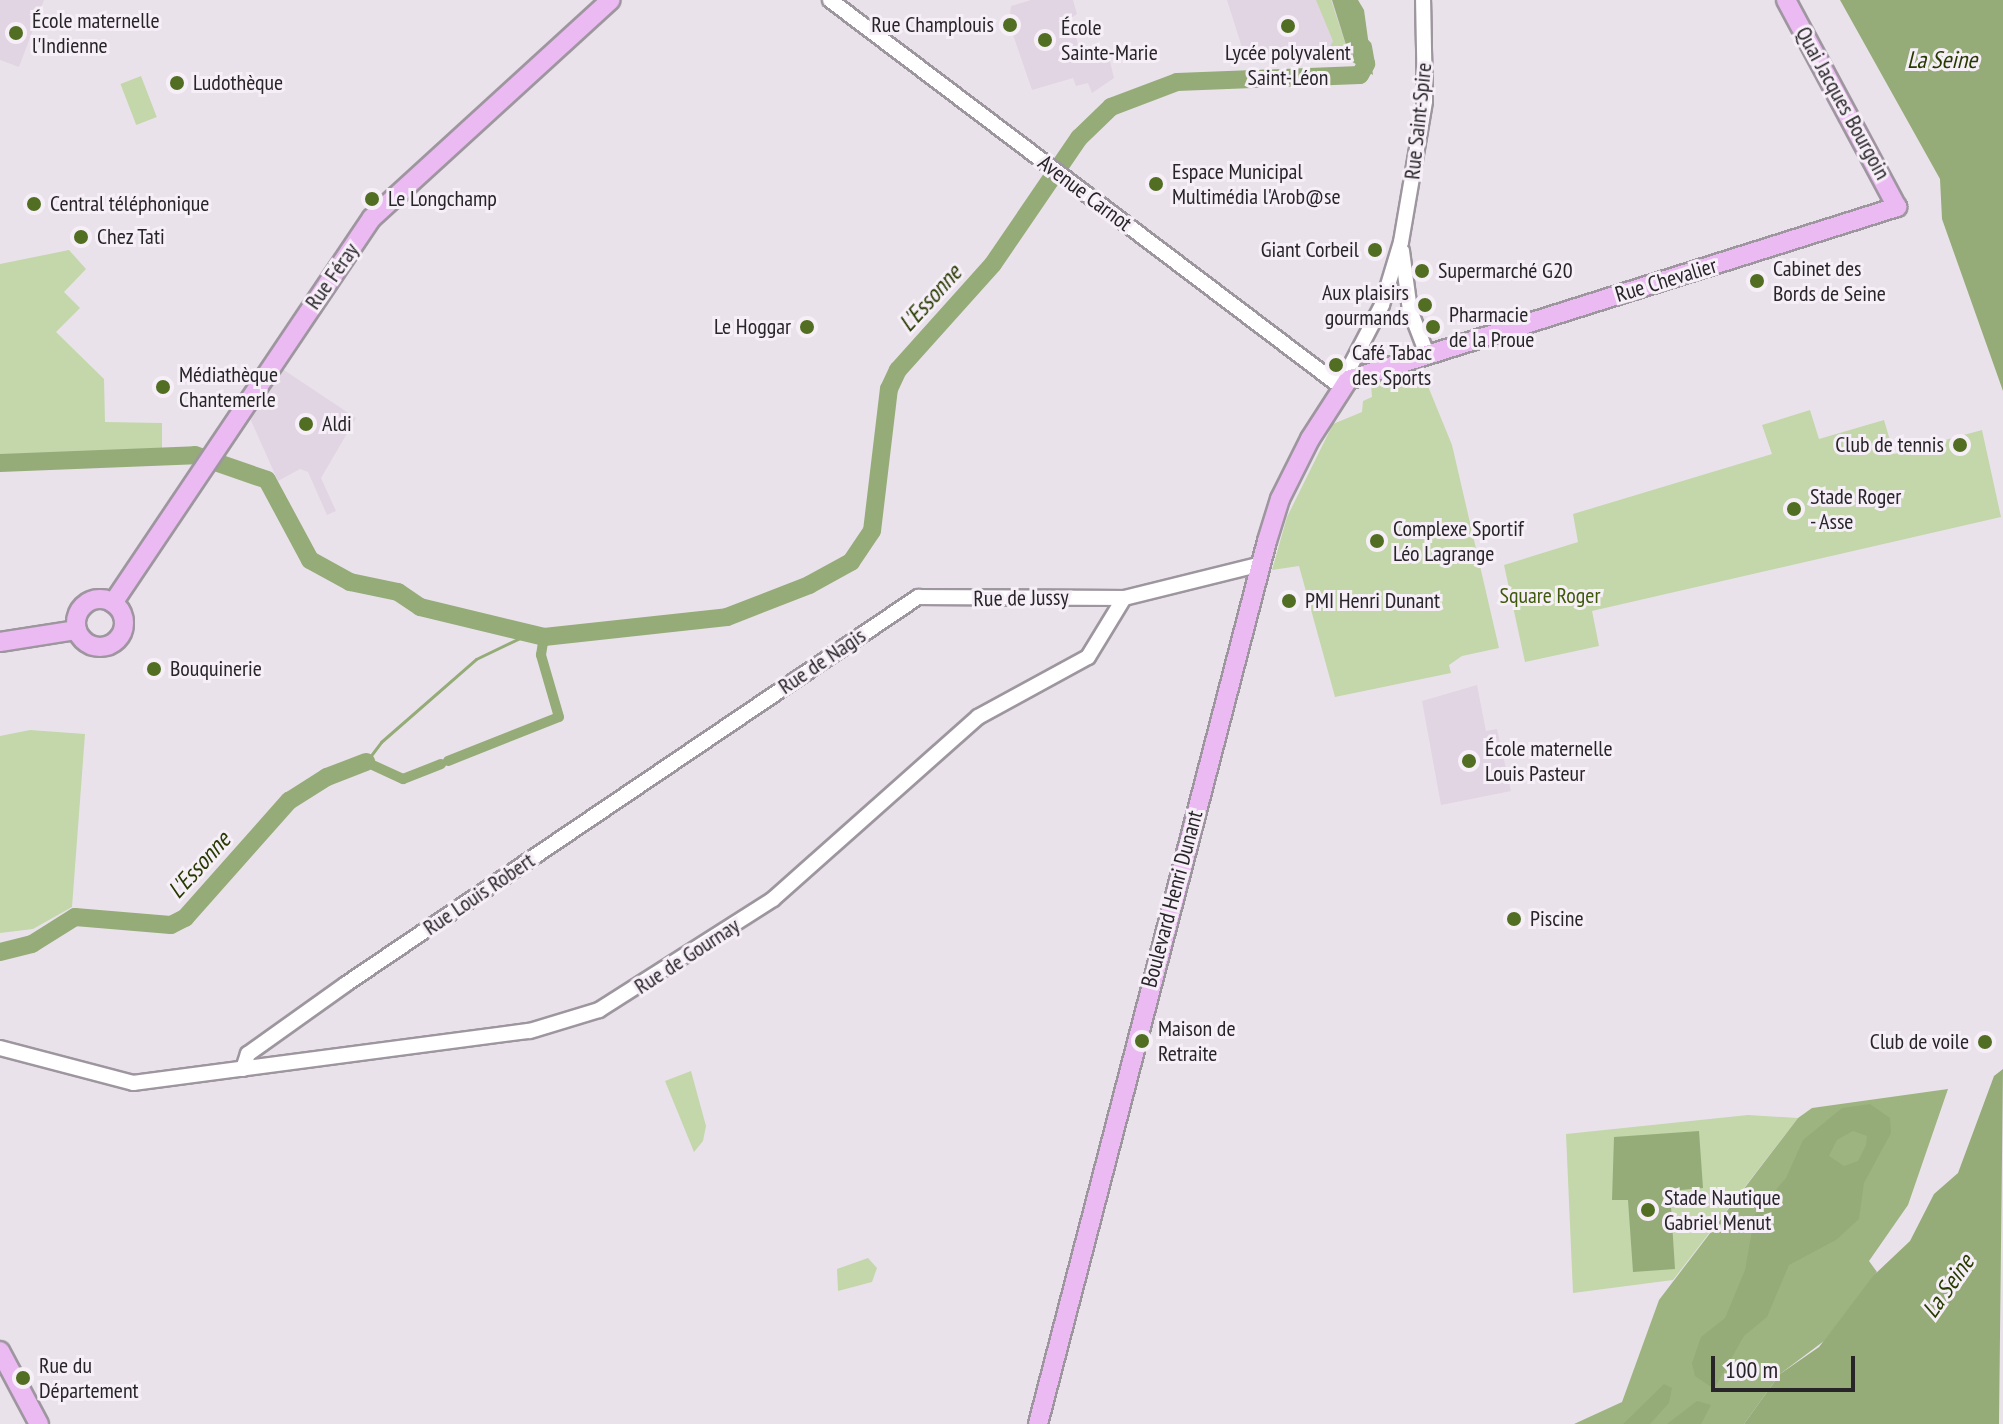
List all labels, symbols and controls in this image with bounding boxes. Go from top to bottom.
place label: École maternelle l'Indienne [32,7,159,58]
place label: Rue Champlouis [871,12,994,38]
place label: École Sainte-Marie [1061,14,1158,66]
marker: Rue Champlouis [1001,16,1019,34]
marker: Lycée polyvalent Saint-Léon [1279,17,1297,35]
street label: Quai Jacques Bourgoin [1790,22,1896,184]
marker: École maternelle l'Indienne [7,24,25,42]
marker: École Sainte-Marie [1036,31,1054,49]
place label: Lycée polyvalent Saint-Léon [1225,39,1351,90]
water label: La Seine [1907,46,1977,74]
street label: Rue Saint-Spire [1399,61,1437,181]
place label: Ludothèque [193,70,283,96]
marker: Ludothèque [168,74,186,92]
street label: Avenue Carnot [1033,149,1137,237]
place label: Espace Municipal Multimédia l'Arob@se [1172,158,1340,210]
marker: Espace Municipal Multimédia l'Arob@se [1147,175,1165,193]
place label: Le Longchamp [388,186,497,212]
marker: Le Longchamp [363,190,381,208]
place label: Central téléphonique [50,191,209,217]
marker: Central téléphonique [25,195,43,213]
place label: Chez Tati [97,224,166,250]
marker: Chez Tati [72,228,90,246]
place label: Giant Corbeil [1261,237,1359,263]
street label: Rue Féray [300,238,364,314]
marker: Giant Corbeil [1366,241,1384,259]
street label: Rue Chevalier [1612,252,1720,308]
place label: Cabinet des Bords de Seine [1773,255,1886,306]
place label: Supermarché G20 [1438,258,1573,284]
water label: L'Essonne [893,259,967,337]
marker: Supermarché G20 [1413,262,1431,280]
marker: Cabinet des Bords de Seine [1748,272,1766,290]
place label: Aux plaisirs gourmands [1321,279,1409,330]
marker: Aux plaisirs gourmands [1416,296,1434,314]
place label: Pharmacie de la Proue [1449,301,1534,352]
place label: Le Hoggar [714,314,791,340]
marker: Le Hoggar [798,318,816,336]
marker: Pharmacie de la Proue [1424,318,1442,336]
place label: Café Tabac des Sports [1352,339,1433,390]
marker: Café Tabac des Sports [1327,356,1345,374]
place label: Médiathèque Chantemerle [179,361,278,412]
marker: Médiathèque Chantemerle [154,378,172,396]
place label: Aldi [322,411,352,437]
marker: Aldi [297,415,315,433]
place label: Club de tennis [1835,432,1944,458]
marker: Club de tennis [1951,436,1969,454]
place label: Stade Roger - Asse [1810,483,1901,534]
marker: Stade Roger - Asse [1785,500,1803,518]
place label: Complexe Sportif Léo Lagrange [1393,515,1524,566]
marker: Complexe Sportif Léo Lagrange [1368,532,1386,550]
park label: Square Roger [1500,583,1600,609]
street label: Rue de Jussy [973,584,1069,612]
place label: PMI Henri Dunant [1305,588,1440,614]
marker: PMI Henri Dunant [1280,592,1298,610]
street label: Rue de Nagis [773,622,871,700]
place label: Bouquinerie [170,656,262,682]
marker: Bouquinerie [145,660,163,678]
place label: École maternelle Louis Pasteur [1485,735,1612,786]
marker: École maternelle Louis Pasteur [1460,752,1478,770]
street label: Boulevard Henri Dunant [1136,808,1208,990]
water label: L'Essonne [162,826,236,904]
street label: Rue Louis Robert [418,847,540,941]
place label: Piscine [1530,906,1583,932]
marker: Piscine [1505,910,1523,928]
street label: Rue de Gournay [630,912,744,1000]
place label: Maison de Retraite [1158,1015,1235,1066]
place label: Club de voile [1870,1029,1969,1055]
marker: Maison de Retraite [1133,1032,1151,1050]
marker: Club de voile [1976,1033,1994,1051]
place label: Stade Nautique Gabriel Menut [1664,1184,1781,1236]
marker: Stade Nautique Gabriel Menut [1639,1201,1657,1219]
water label: La Seine [1916,1249,1980,1323]
scale bar [1715,1340,1859,1390]
place label: Rue du Département [39,1352,139,1404]
text: 100 m [1725,1354,1778,1385]
marker: Rue du Département [14,1369,32,1387]

